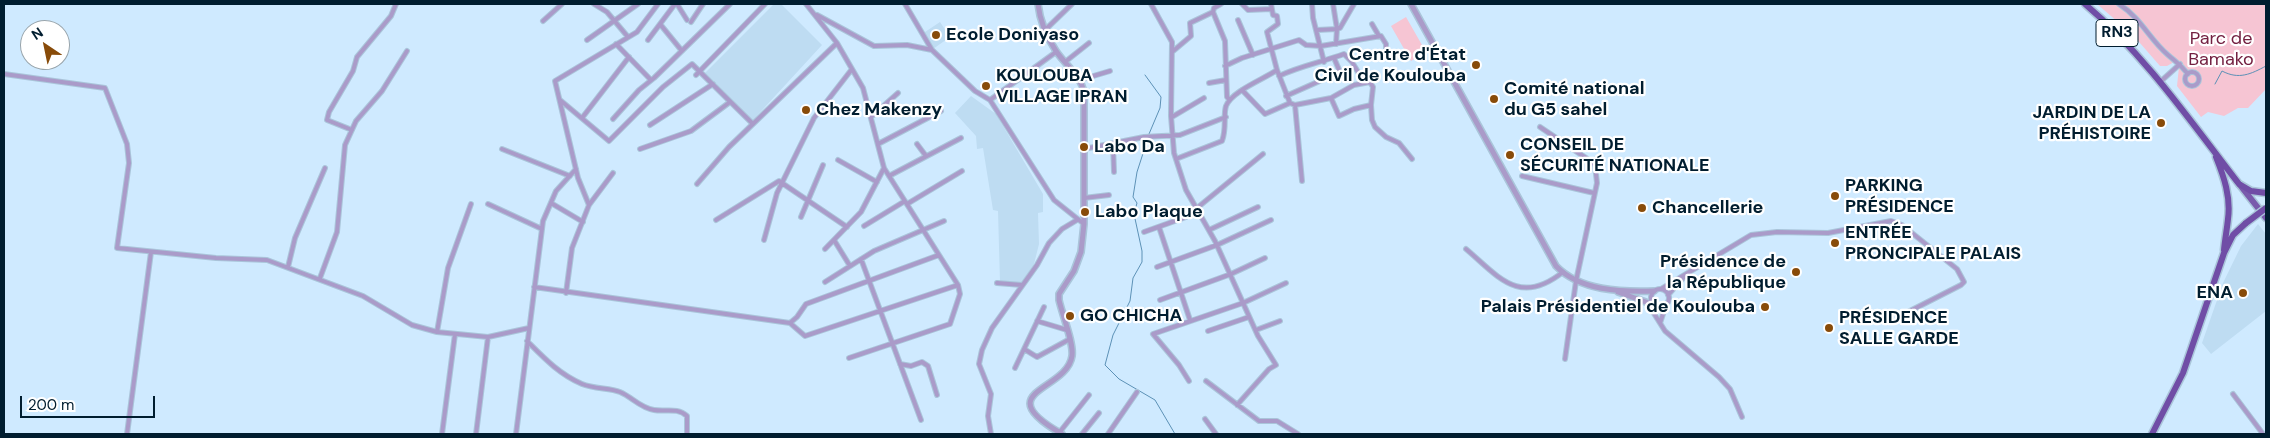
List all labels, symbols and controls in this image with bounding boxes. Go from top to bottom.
road number: RN3 [2096,19,2138,46]
north arrow [20,20,70,70]
text: N [28,23,46,44]
place label: Ecole Doniyaso [946,24,1079,46]
park label: Parc de Bamako [2188,28,2254,70]
marker: Ecole Doniyaso [930,29,942,41]
place label: Centre d'État Civil de Koulouba [1315,44,1466,86]
marker: Centre d'État Civil de Koulouba [1470,59,1482,71]
place label: KOULOUBA VILLAGE IPRAN [996,65,1128,108]
place label: Comité national du G5 sahel [1504,78,1644,120]
marker: KOULOUBA VILLAGE IPRAN [980,80,992,92]
marker: Comité national du G5 sahel [1488,93,1500,105]
place label: Chez Makenzy [816,99,942,121]
place label: JARDIN DE LA PRÉHISTOIRE [2032,102,2151,144]
marker: Chez Makenzy [800,104,812,116]
marker: JARDIN DE LA PRÉHISTOIRE [2155,117,2167,129]
place label: CONSEIL DE SÉCURITÉ NATIONALE [1520,134,1709,176]
place label: Labo Da [1094,136,1165,158]
marker: Labo Da [1078,141,1090,153]
marker: CONSEIL DE SÉCURITÉ NATIONALE [1504,149,1516,161]
place label: PARKING PRÉSIDENCE [1845,175,1954,218]
marker: PARKING PRÉSIDENCE [1829,190,1841,202]
place label: Chancellerie [1652,197,1763,219]
place label: Labo Plaque [1095,201,1203,223]
marker: Chancellerie [1636,202,1648,214]
marker: Labo Plaque [1079,206,1091,218]
place label: ENTRÉE PRONCIPALE PALAIS [1845,222,2021,264]
marker: ENTRÉE PRONCIPALE PALAIS [1829,237,1841,249]
place label: Présidence de la République [1660,251,1786,294]
marker: Présidence de la République [1790,266,1802,278]
place label: ENA [2197,282,2233,304]
marker: ENA [2237,287,2249,299]
place label: Palais Présidentiel de Koulouba [1481,296,1755,318]
marker: Palais Présidentiel de Koulouba [1759,301,1771,313]
place label: GO CHICHA [1080,305,1182,327]
place label: PRÉSIDENCE SALLE GARDE [1839,307,1959,350]
marker: GO CHICHA [1064,310,1076,322]
marker: PRÉSIDENCE SALLE GARDE [1823,322,1835,334]
scale bar [22,386,158,418]
text: 200 m [28,395,74,415]

